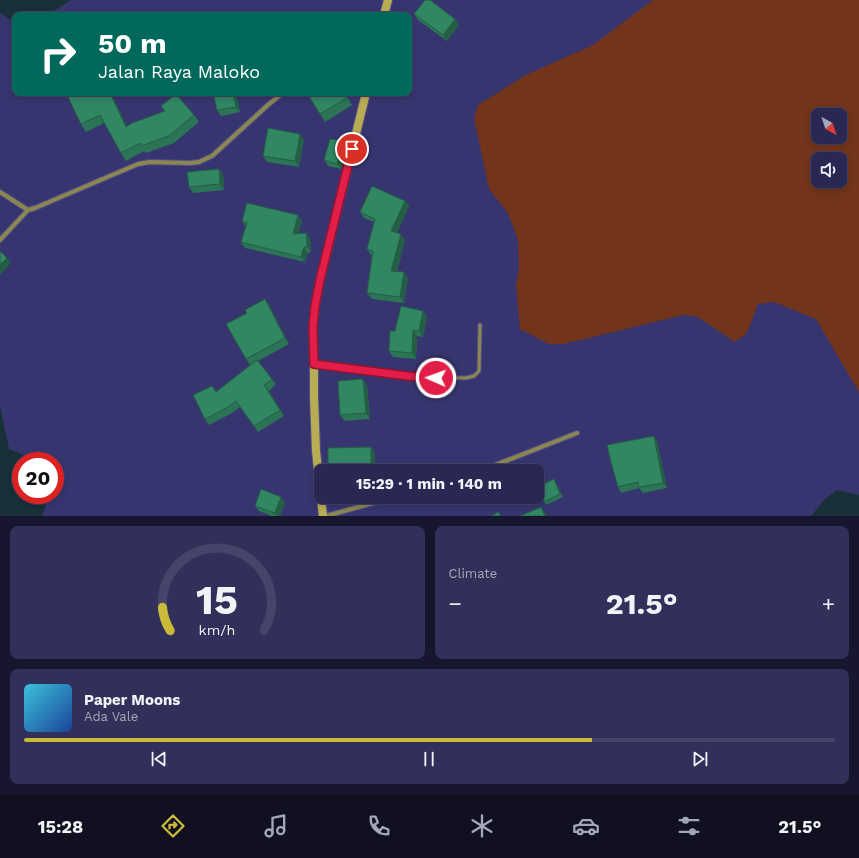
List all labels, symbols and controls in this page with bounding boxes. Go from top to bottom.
text: 50 m [98,27,167,60]
icon: right [32,28,84,80]
text: Jalan Raya Maloko [98,61,260,82]
north arrow [811,108,847,144]
map controls [811,108,847,188]
pin [335,132,369,166]
icon: arrive [341,138,363,160]
button: sound [811,152,847,188]
position arrow [415,357,457,399]
speed limit sign: 20 [12,452,64,504]
text: 15:29 · 1 min · 140 m [356,475,502,493]
text: Climate [449,566,497,581]
text: 15 [196,574,238,623]
text: 21.5° [606,586,678,621]
text: − [449,591,462,616]
text: + [822,591,835,616]
text: km/h [199,621,236,637]
text: Paper Moons [84,691,180,709]
text: Ada Vale [84,709,138,724]
icon: previous [148,748,170,770]
icon: pause [418,748,440,770]
icon: next [689,748,711,770]
icon: directions [159,812,187,840]
icon: music [262,812,290,840]
icon: phone [365,812,393,840]
icon: climate [468,812,496,840]
icon: car [572,812,600,840]
icon: filters [675,812,703,840]
text: 15:28 [38,816,83,837]
text: 21.5° [778,816,821,837]

